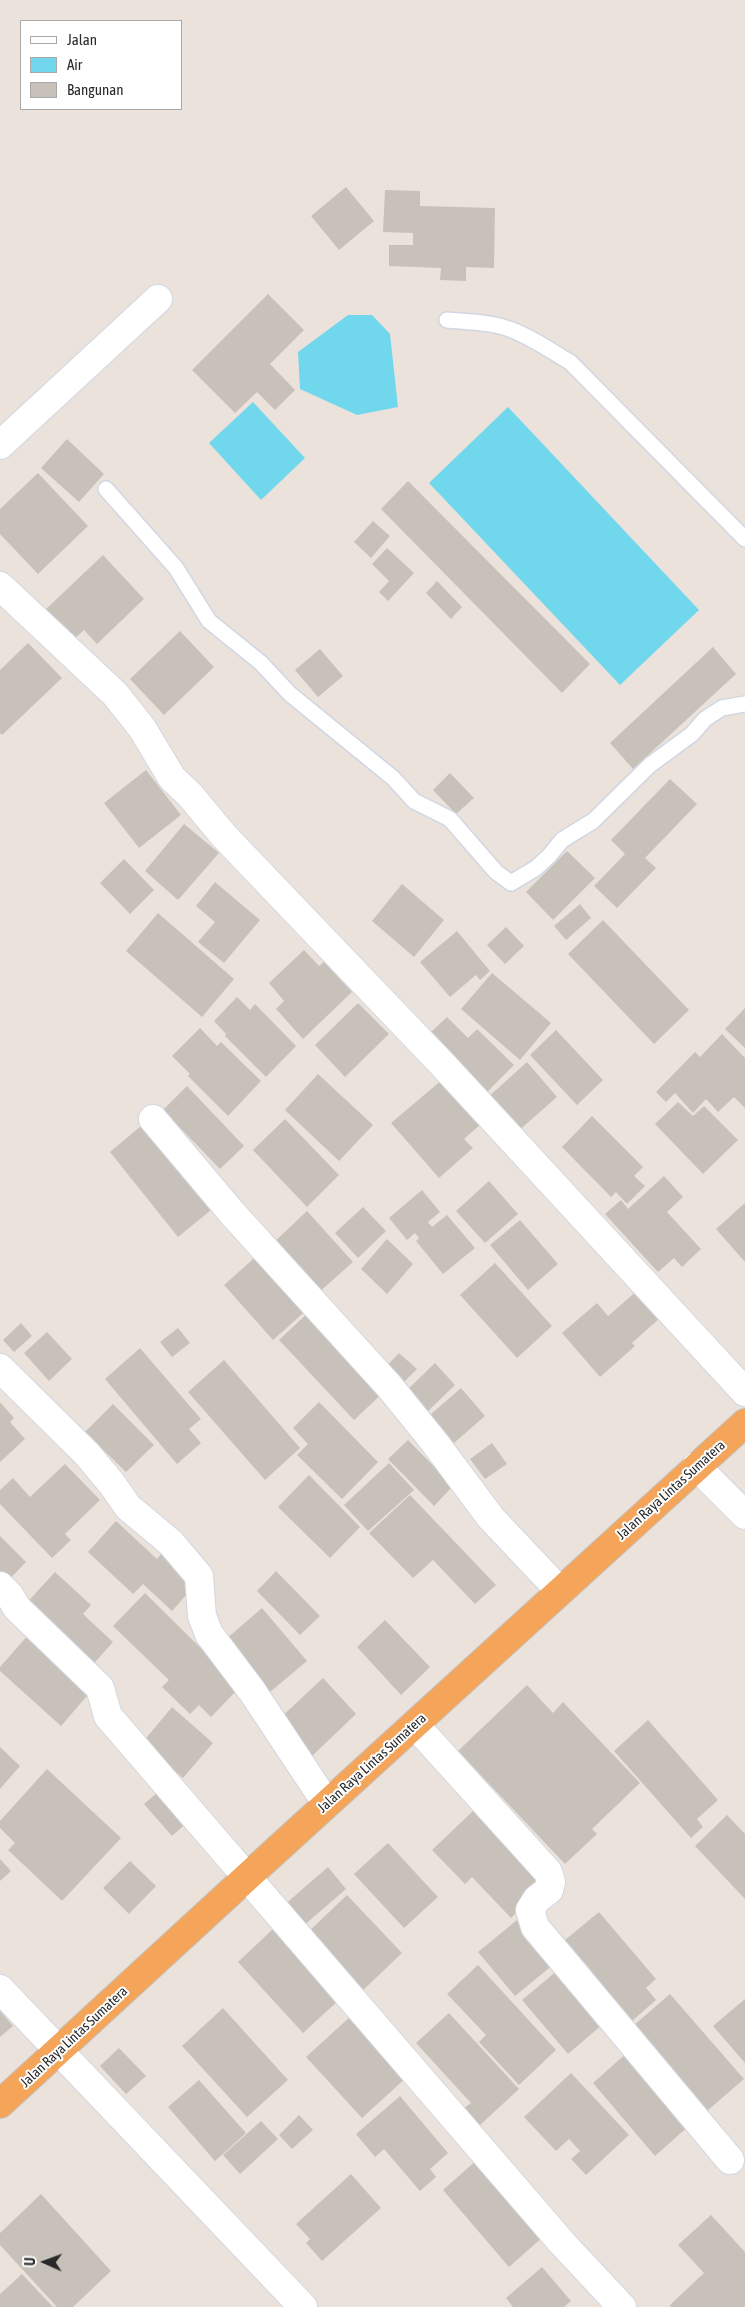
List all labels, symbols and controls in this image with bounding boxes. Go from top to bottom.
legend [20,20,182,110]
text: Jalan [67,31,97,48]
text: Air [67,56,82,73]
text: Bangunan [67,81,124,98]
street label: Jalan Raya Lintas Sumatera [613,1437,729,1543]
street label: Jalan Raya Lintas Sumatera [314,1710,430,1816]
street label: Jalan Raya Lintas Sumatera [17,1983,131,2091]
north arrow [20,2237,70,2287]
text: U [22,2257,38,2266]

